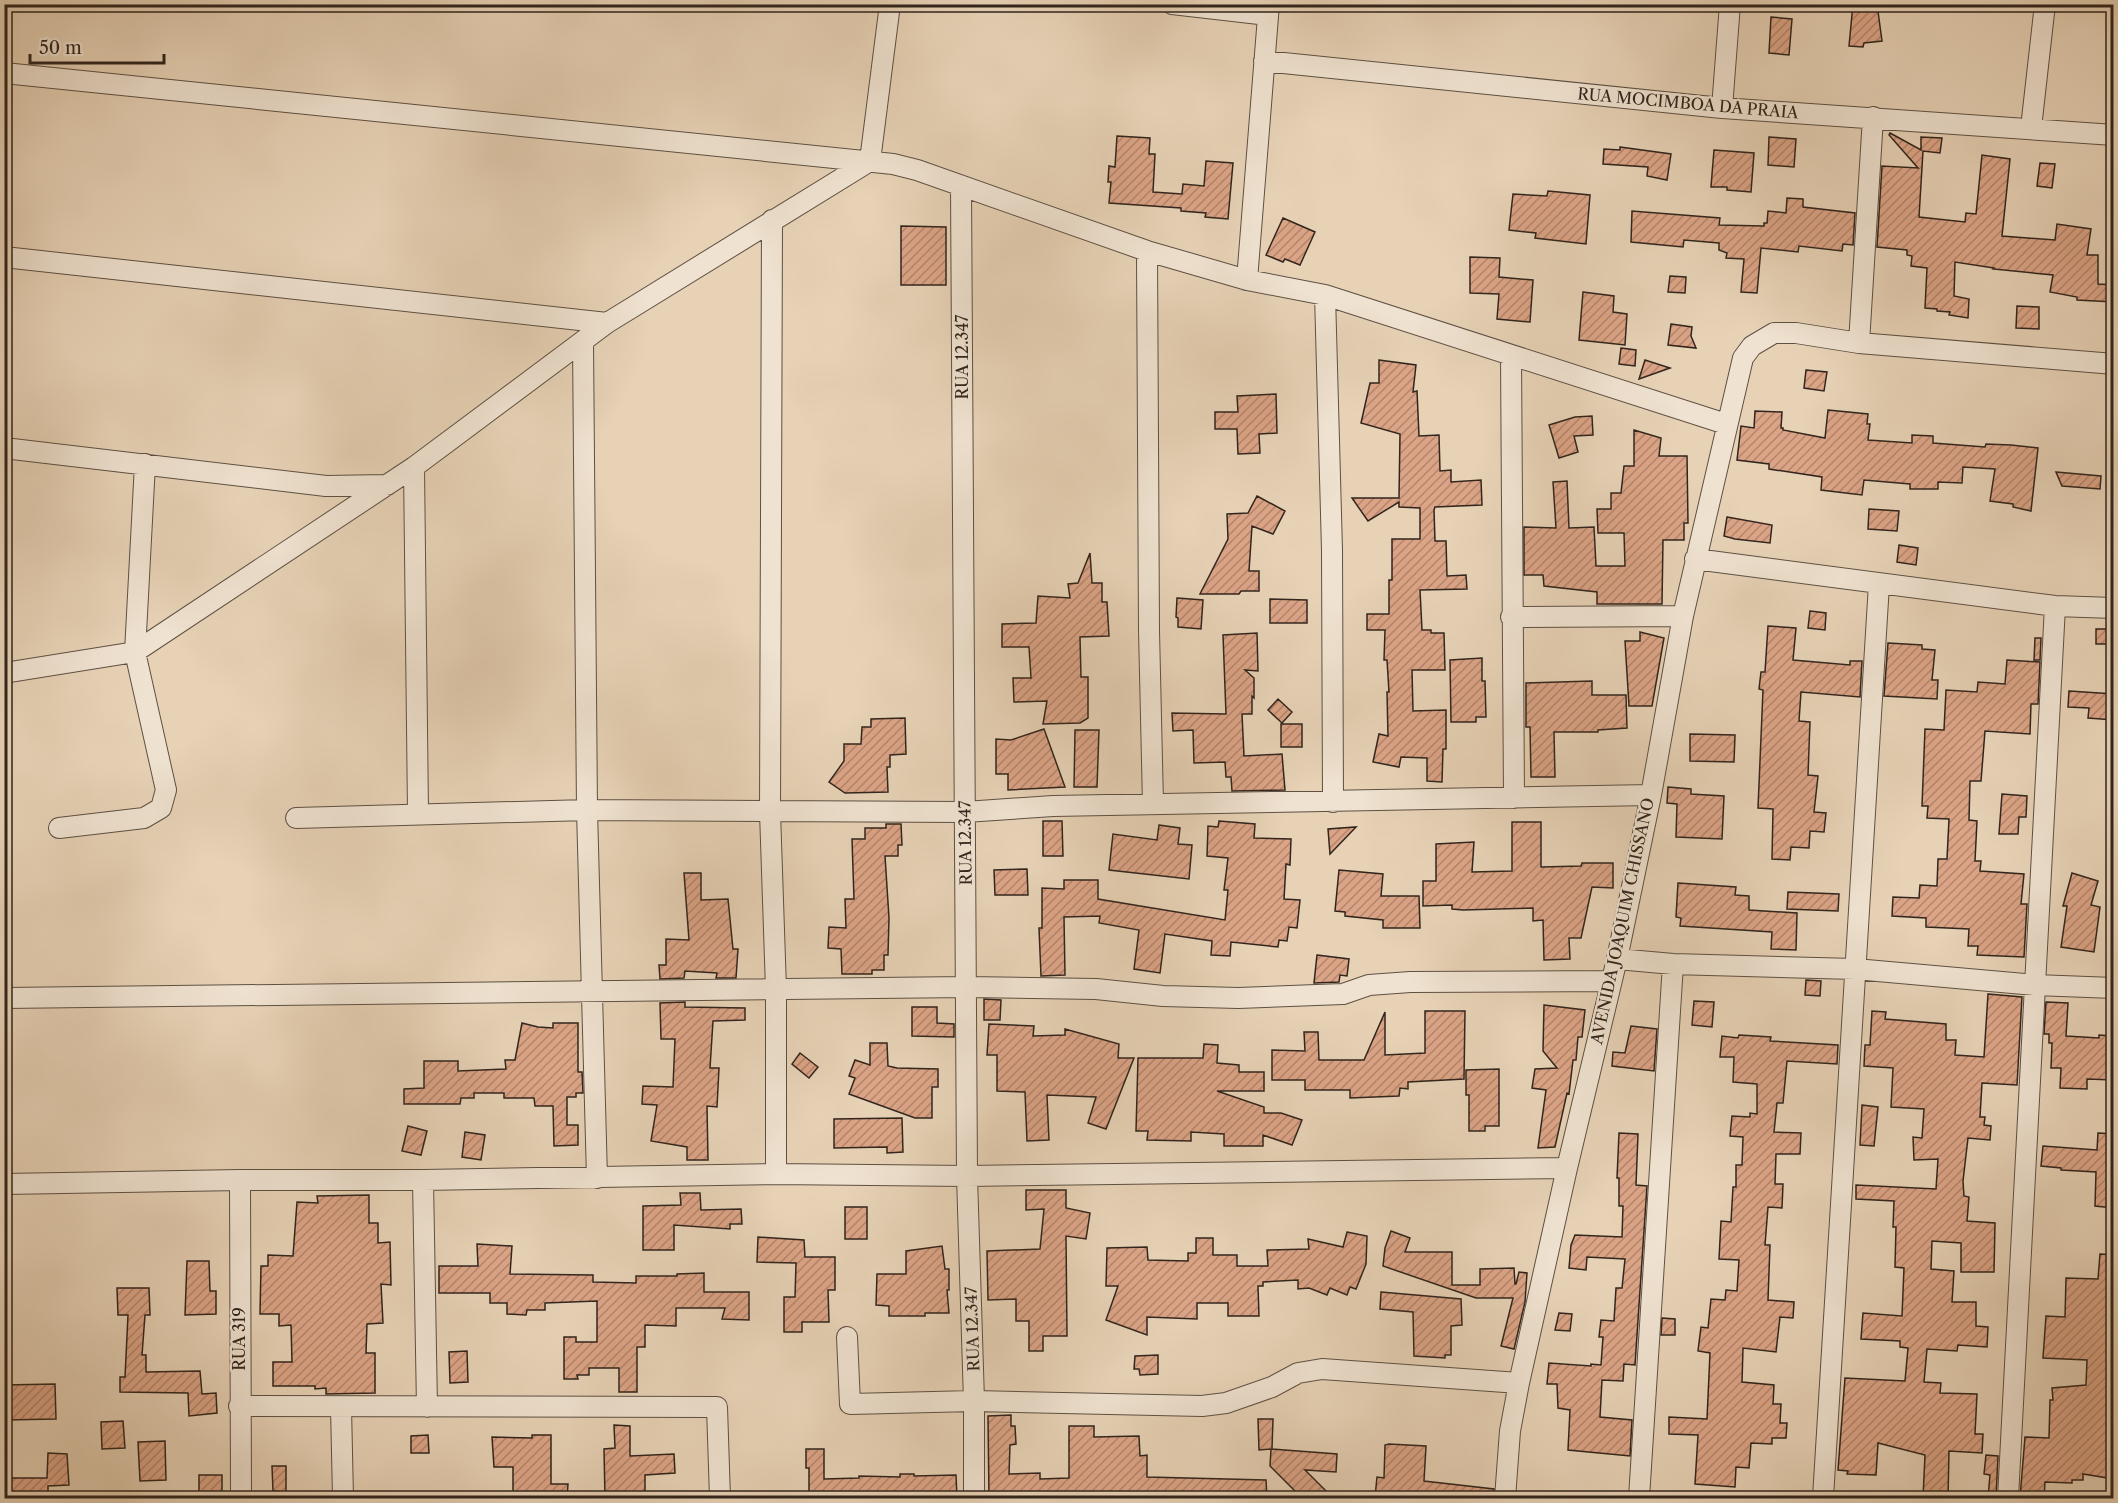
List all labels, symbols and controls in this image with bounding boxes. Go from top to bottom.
scale bar [30,27,164,65]
text: 50 m [39,37,82,59]
street label: RUA MOCIMBOA DA PRAIA [1577,83,1801,123]
street label: RUA 12.347 [952,314,972,399]
street label: AVENIDA JOAQUIM CHISSANO [1586,796,1658,1047]
street label: RUA 12.347 [954,800,976,886]
street label: RUA 12.347 [961,1286,983,1372]
street label: RUA 319 [229,1307,249,1371]

